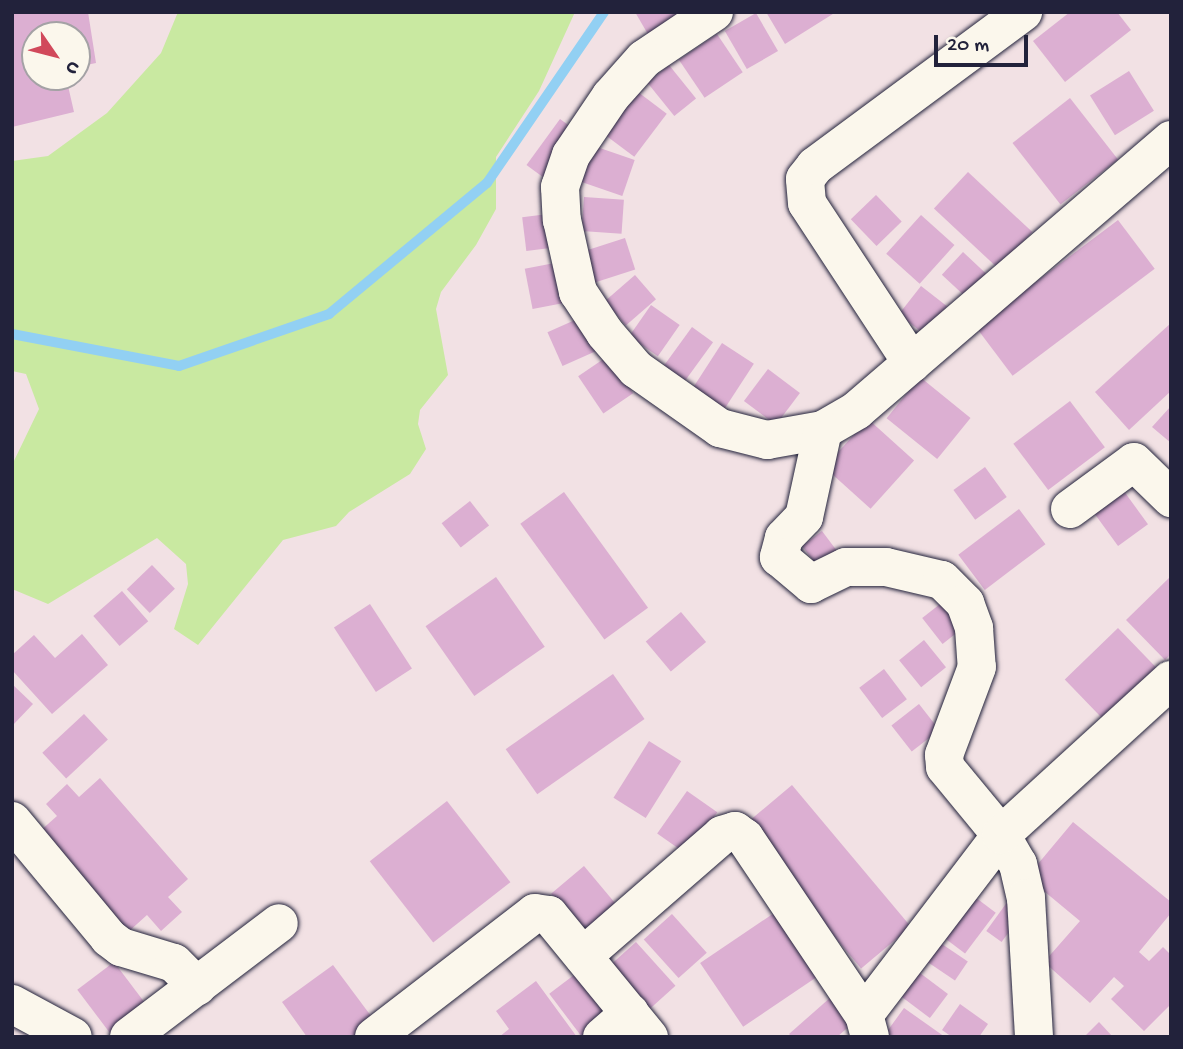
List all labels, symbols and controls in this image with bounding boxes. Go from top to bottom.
north arrow [21,21,91,91]
scale bar [938,21,1032,65]
text: 20 m [947,34,989,59]
text: U [59,56,85,78]

